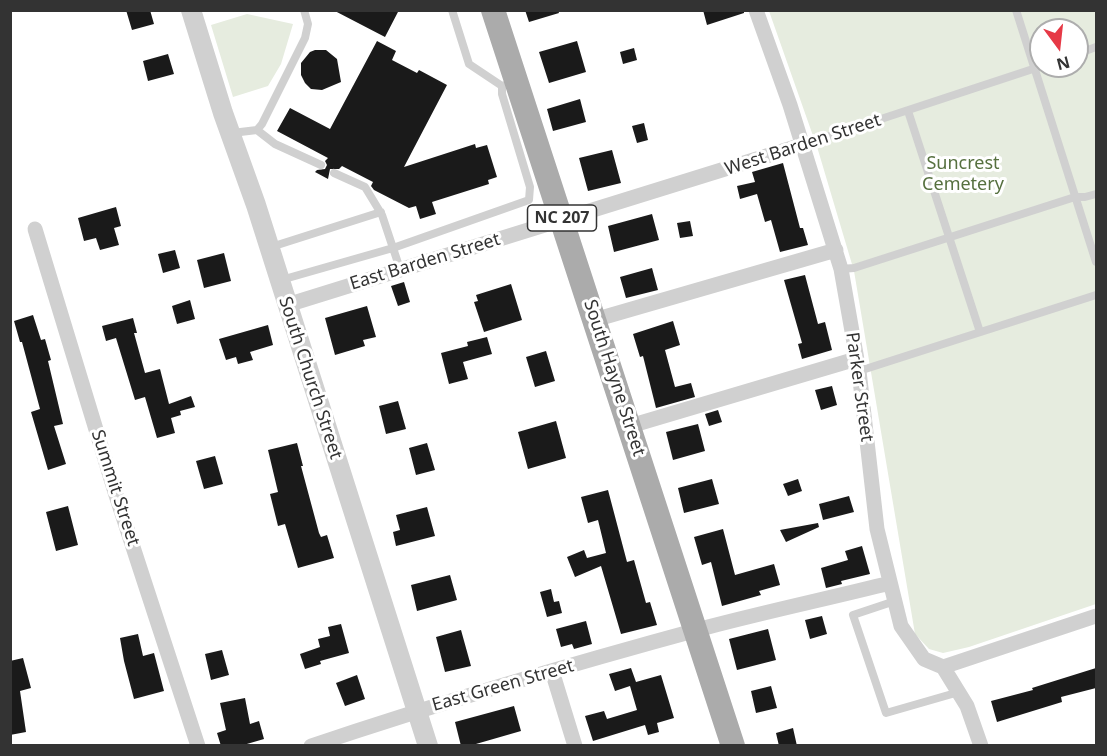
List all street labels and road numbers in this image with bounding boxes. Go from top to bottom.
street label: West Barden Street [722,110,884,180]
road number: NC 207 [528,205,596,231]
street label: East Barden Street [347,229,503,295]
street label: South Church Street [274,294,346,462]
street label: South Hayne Street [579,297,649,459]
street label: Parker Street [841,331,877,443]
street label: Summit Street [86,427,144,549]
street label: East Green Street [430,655,576,717]

